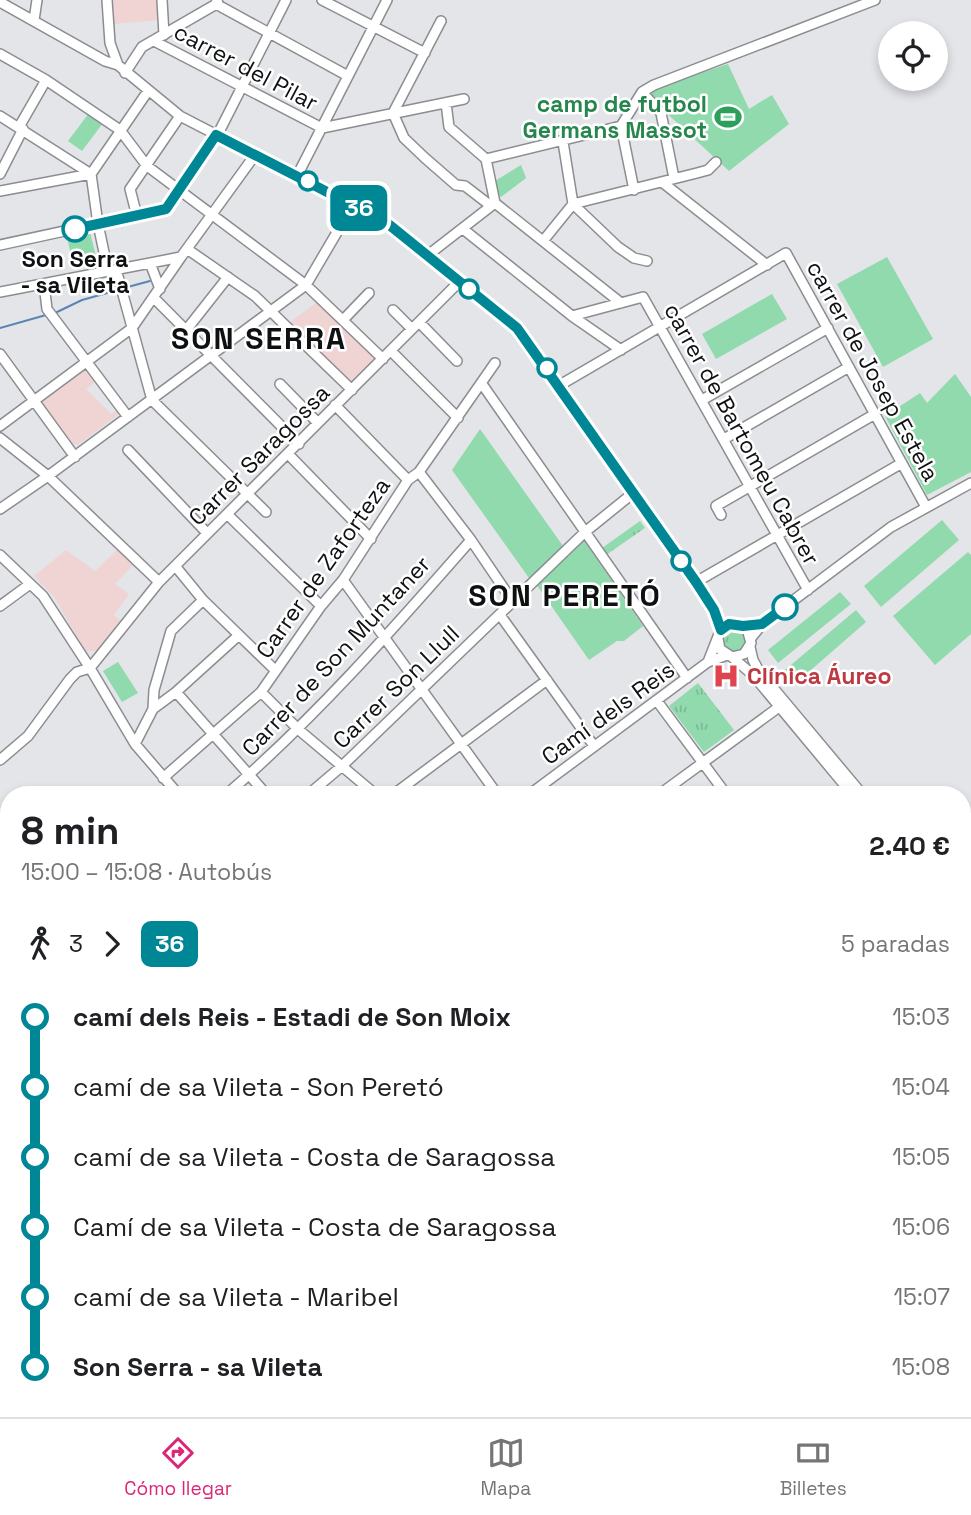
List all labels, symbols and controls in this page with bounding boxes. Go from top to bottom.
street label: carrer del Pilar [169,16,323,118]
map controls [878,21,948,91]
button: locate [878,21,948,91]
place label: camp de futbol Germans Massot [523,89,707,145]
sports icon: camp de futbol Germans Massot [713,102,743,132]
unlabelled marker [298,171,318,191]
line badge: 36 [328,185,390,231]
text: 36 [344,192,374,223]
marker: Son Serra - sa Vileta [62,216,88,242]
place label: Son Serra - sa Vileta [20,244,130,300]
street label: carrer de Josep Estela [800,255,946,487]
unlabelled marker [459,279,479,299]
street label: carrer de Bartomeu Cabrer [657,298,827,570]
district label: SON SERRA [171,319,347,358]
unlabelled marker [537,358,557,378]
street label: Carrer Saragossa [182,378,336,532]
street label: Carrer de Zaforteza [249,472,397,664]
street label: Carrer de Son Muntaner [235,549,437,763]
unlabelled marker [671,551,691,571]
district label: SON PERETÓ [468,576,662,615]
unlabelled marker [772,594,798,620]
street label: Carrer Son Llull [326,619,466,755]
street label: Camí dels Reis [536,655,680,771]
hospital icon: Clínica Áureo [711,661,741,691]
place label: Clínica Áureo [747,661,891,691]
text: 8 min [21,807,119,855]
text: 2.40 € [869,829,950,863]
text: 15:00 – 15:08 · Autobús [21,857,272,887]
icon: walk [21,925,59,963]
icon: forward [93,925,131,963]
text: 36 [155,928,184,959]
text: 3 [69,929,83,959]
text: 5 paradas [841,929,950,959]
text: camí dels Reis - Estadi de Son Moix [73,1000,511,1034]
text: 15:03 [892,1002,950,1032]
text: camí de sa Vileta - Son Peretó [73,1070,444,1104]
text: 15:04 [892,1072,950,1102]
text: camí de sa Vileta - Costa de Saragossa [73,1140,555,1174]
text: 15:05 [892,1142,950,1172]
text: Camí de sa Vileta - Costa de Saragossa [73,1210,556,1244]
text: 15:06 [892,1212,950,1242]
text: camí de sa Vileta - Maribel [73,1280,399,1314]
text: 15:07 [893,1282,950,1312]
text: Son Serra - sa Vileta [73,1350,323,1384]
text: 15:08 [892,1352,950,1382]
tab: Cómo llegar [124,1434,232,1501]
tab: Mapa [481,1434,531,1501]
tab: Billetes [780,1434,847,1501]

